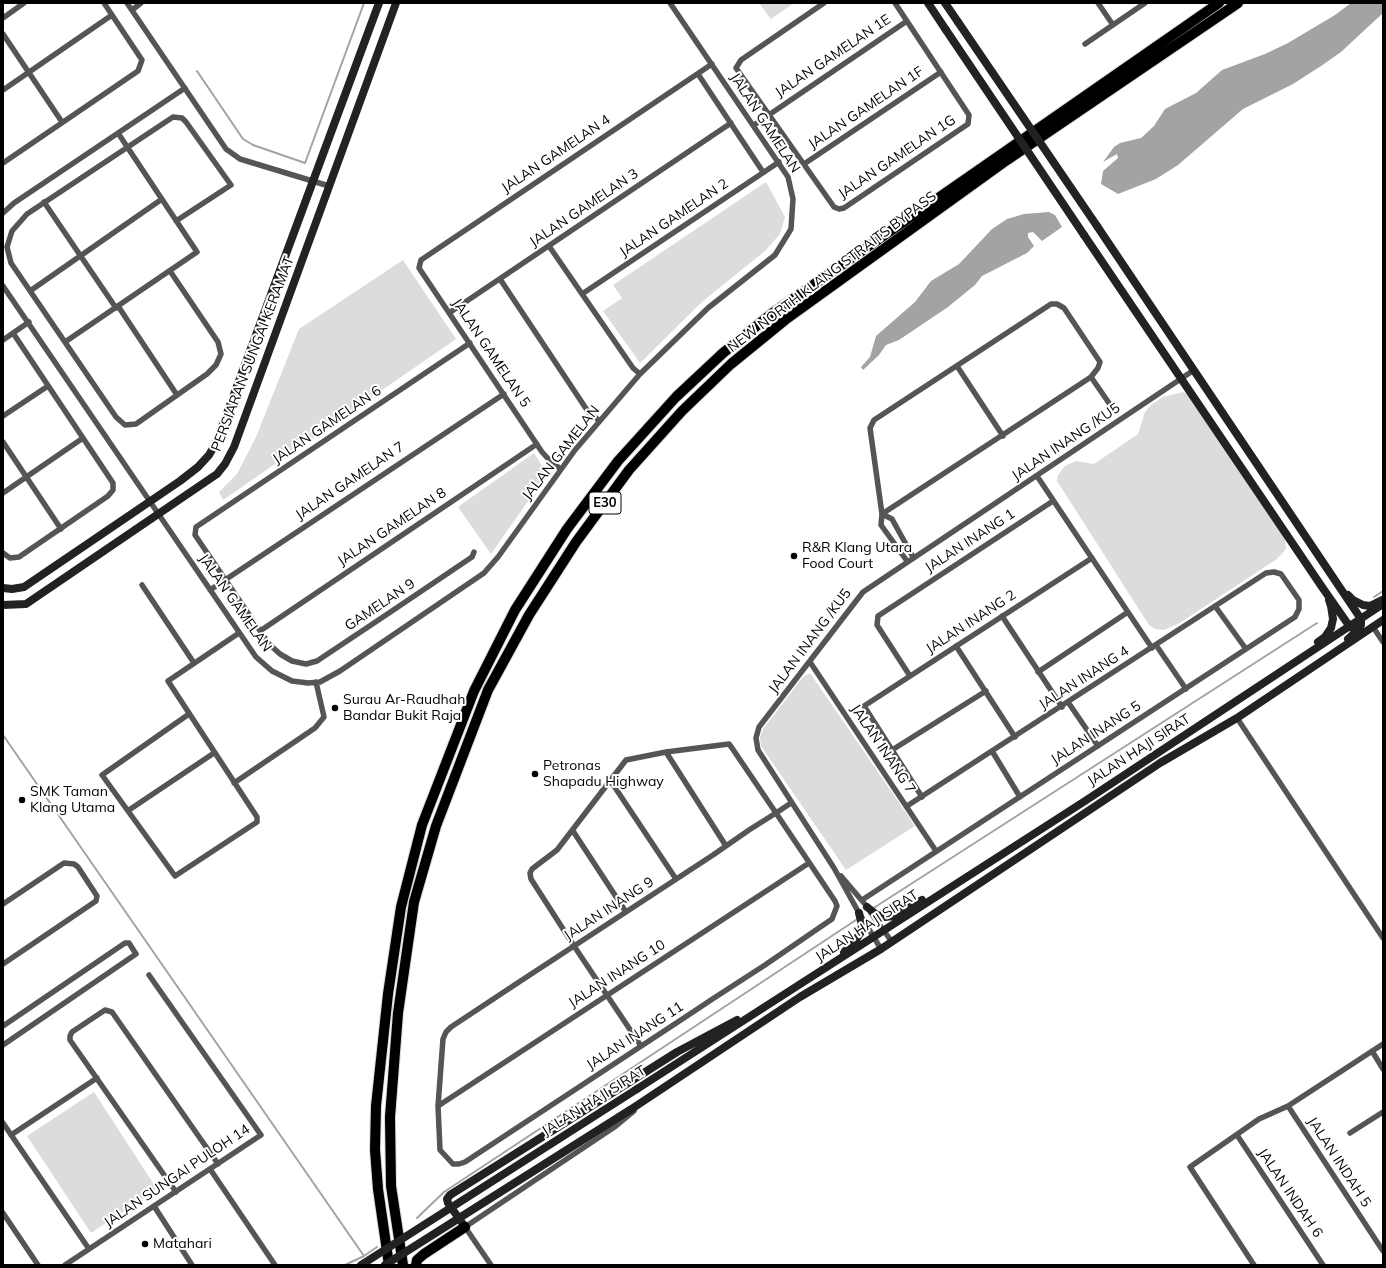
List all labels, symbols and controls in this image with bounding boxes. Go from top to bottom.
street label: JALAN GAMELAN 1E [772,11,894,101]
street label: JALAN GAMELAN 1F [805,63,927,153]
street label: JALAN GAMELAN [727,70,803,176]
street label: JALAN GAMELAN 4 [498,111,614,197]
street label: JALAN GAMELAN 1G [835,112,959,202]
street label: JALAN GAMELAN 3 [526,165,642,251]
street label: JALAN GAMELAN 2 [616,175,732,261]
street label: NEW NORTH KLANG STRAITS BYPASS [724,188,940,356]
street label: PERSIARAN SUNGAI KERAMAT [208,254,298,454]
street label: JALAN GAMELAN 5 [448,295,534,411]
street label: JALAN GAMELAN 6 [269,382,385,468]
street label: JALAN INANG /KU5 [1009,400,1123,484]
street label: JALAN GAMELAN [519,402,603,504]
street label: JALAN GAMELAN 7 [292,438,408,524]
street label: JALAN GAMELAN 8 [334,484,450,570]
road number: E30 [589,492,621,514]
street label: JALAN INANG 1 [922,506,1018,576]
place label: R&R Klang Utara Food Court [802,540,912,572]
street label: JALAN GAMELAN [195,551,275,655]
marker: R&R Klang Utara Food Court [789,551,799,561]
street label: GAMELAN 9 [342,575,418,635]
street label: JALAN INANG /KU5 [765,585,855,697]
street label: JALAN INANG 2 [923,587,1019,657]
street label: JALAN INANG 4 [1036,643,1132,713]
place label: Surau Ar-Raudhah Bandar Bukit Raja [343,692,465,724]
street label: JALAN INANG 5 [1048,698,1144,768]
street label: JALAN INANG 7 [847,701,919,797]
marker: Surau Ar-Raudhah Bandar Bukit Raja [330,703,340,713]
street label: JALAN HAJI SIRAT [1084,710,1194,790]
place label: Petronas Shapadu Highway [543,758,664,790]
marker: Petronas Shapadu Highway [530,769,540,779]
place label: SMK Taman Klang Utama [30,784,115,816]
marker: SMK Taman Klang Utama [17,795,27,805]
street label: JALAN INANG 9 [561,874,657,944]
street label: JALAN HAJI SIRAT [812,886,922,966]
street label: JALAN INANG 10 [565,936,669,1012]
street label: JALAN INANG 11 [583,998,687,1074]
street label: JALAN HAJI SIRAT [539,1062,649,1140]
street label: JALAN INDAH 5 [1304,1114,1374,1210]
street label: JALAN SUNGAI PULOH 14 [101,1121,253,1231]
street label: JALAN INDAH 6 [1254,1145,1326,1241]
place label: Matahari [153,1236,212,1252]
marker: Matahari [140,1239,150,1249]

